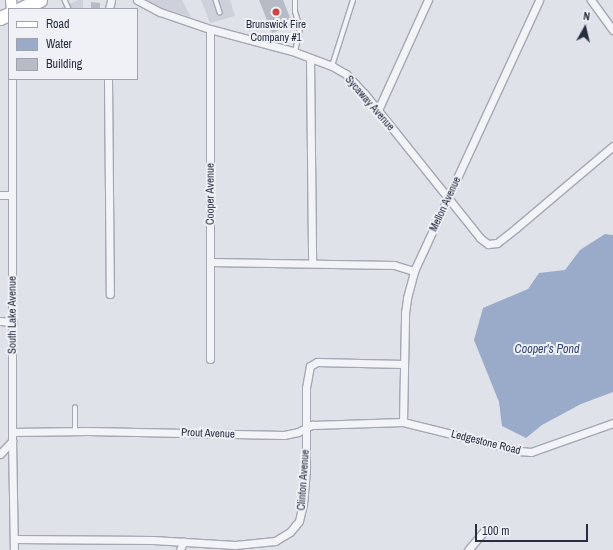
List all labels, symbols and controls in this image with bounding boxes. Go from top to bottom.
marker: Brunswick Fire Company #1 [271,7,281,17]
legend [8,8,138,80]
north arrow [565,8,605,48]
text: N [582,9,591,24]
text: Road [46,16,70,32]
place label: Brunswick Fire Company #1 [246,18,306,44]
text: Water [46,36,72,52]
text: Building [46,56,82,72]
street label: Sycaway Avenue [342,73,398,133]
street label: Cooper Avenue [203,163,217,225]
street label: Mellon Avenue [426,174,464,234]
street label: South Lake Avenue [5,276,19,354]
water label: Cooper's Pond [515,343,579,357]
street label: Prout Avenue [181,425,235,441]
street label: Ledgestone Road [450,427,522,457]
street label: Clinton Avenue [294,449,312,511]
scale bar [477,516,590,542]
text: 100 m [482,523,509,539]

